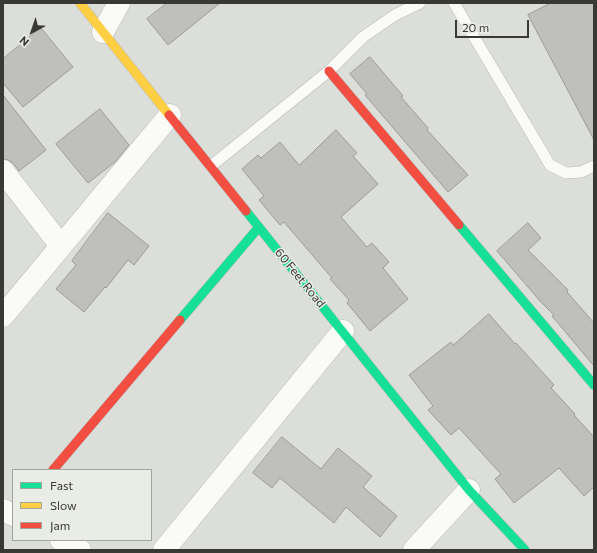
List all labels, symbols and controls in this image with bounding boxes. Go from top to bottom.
north arrow [12,12,52,52]
scale bar [457,12,531,38]
text: 20 m [462,20,489,34]
text: N [17,34,31,49]
street label: 60 Feet Road [272,246,328,310]
legend [12,469,152,541]
text: Fast [50,478,73,492]
text: Slow [50,498,77,512]
text: Jam [50,518,70,532]

